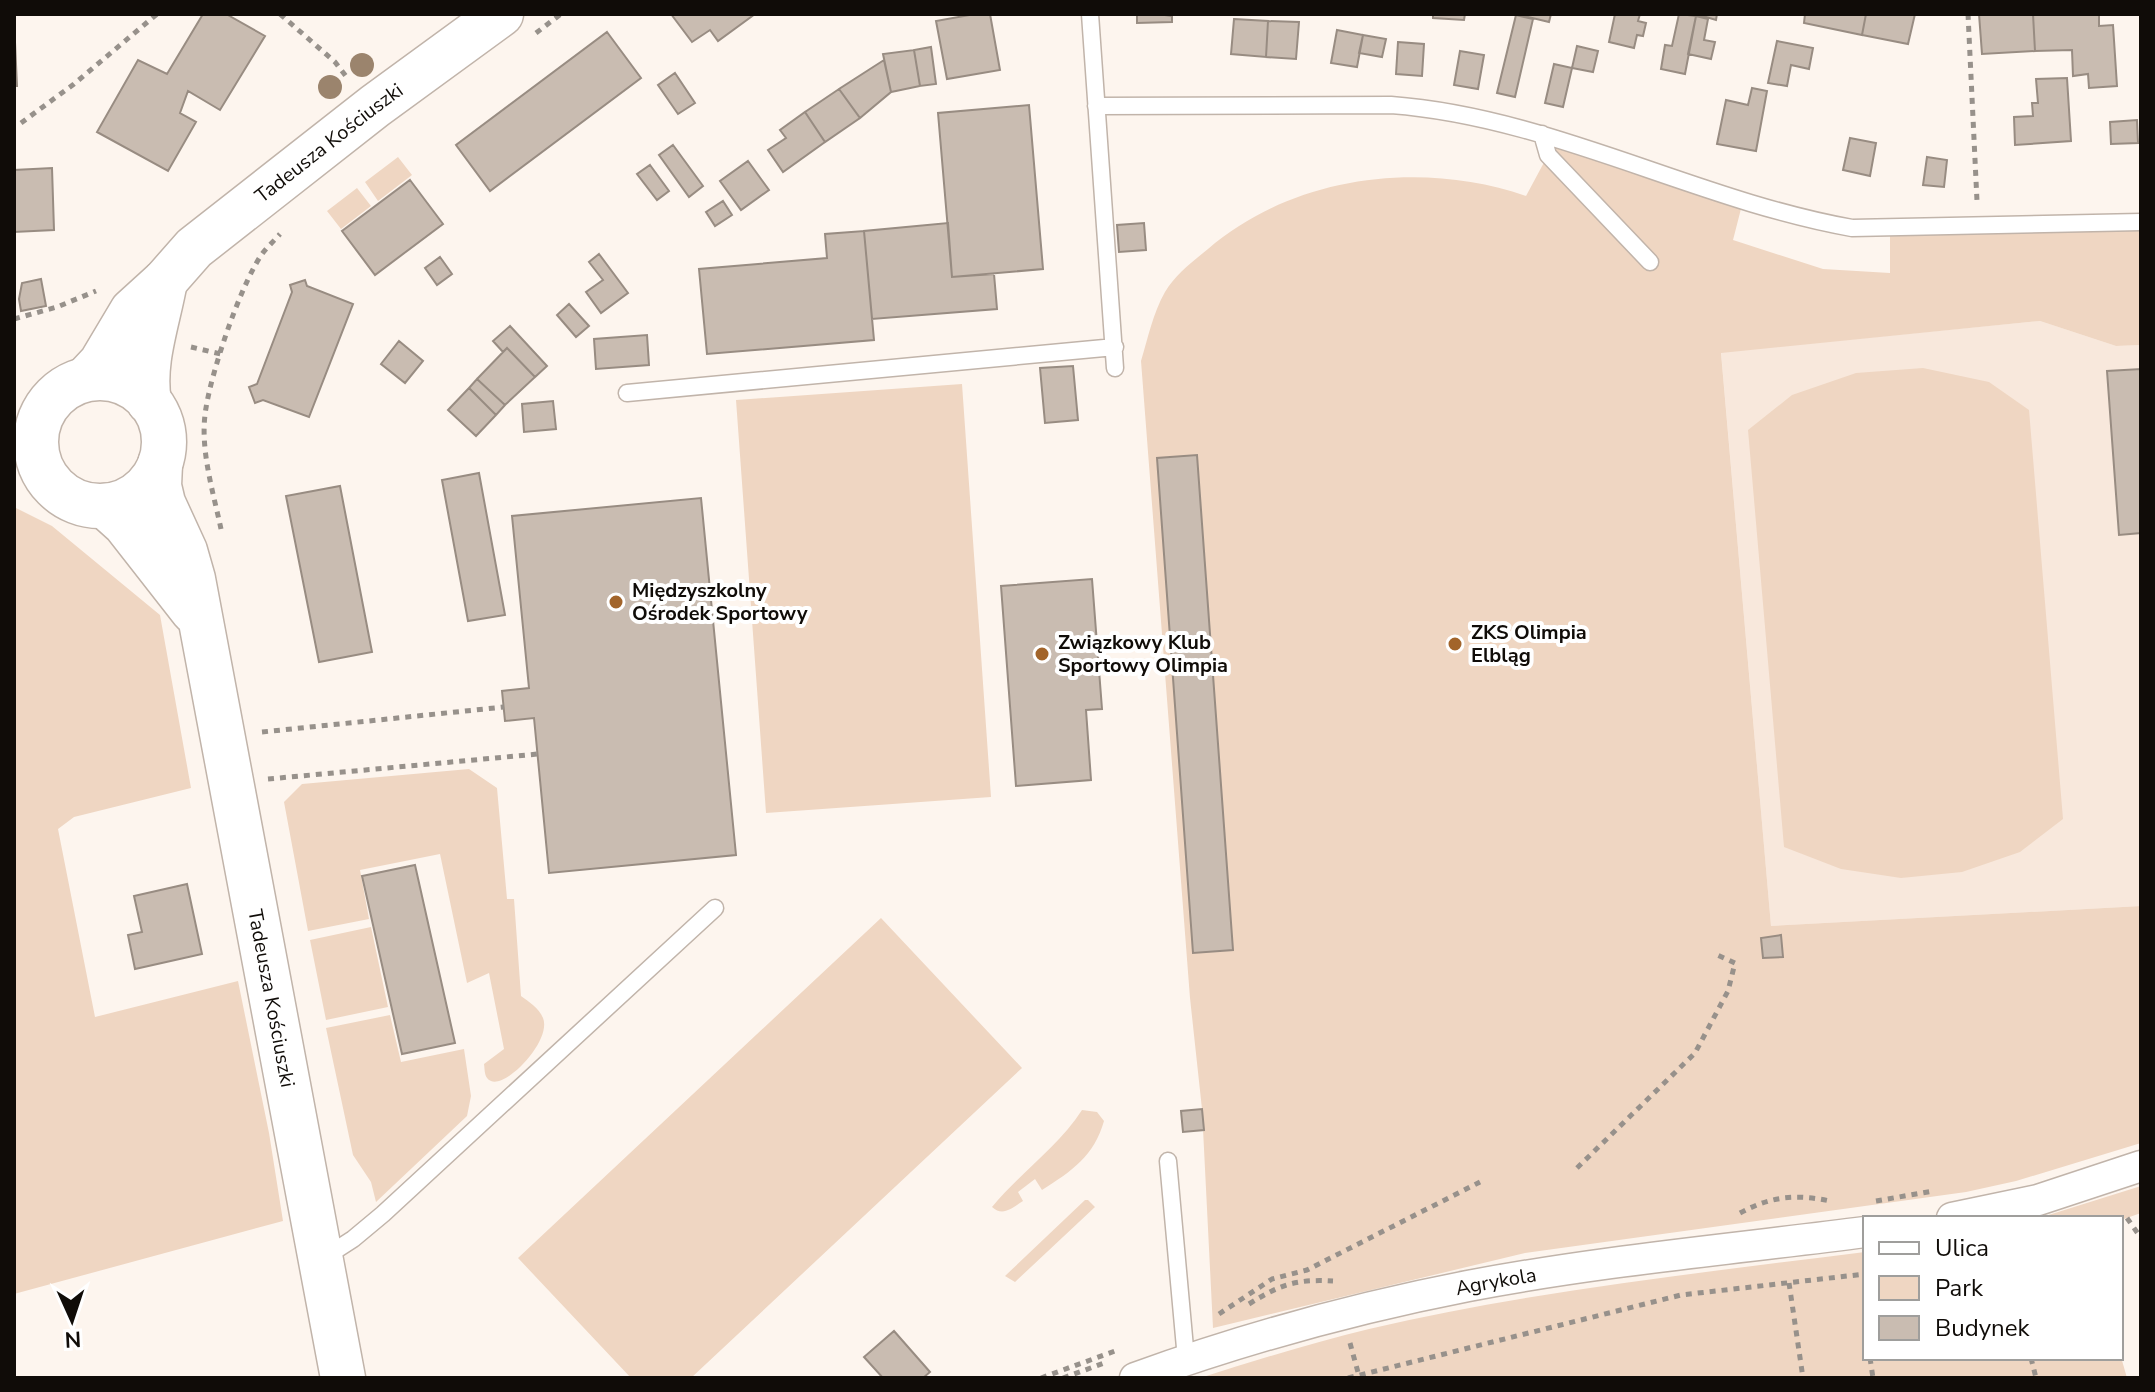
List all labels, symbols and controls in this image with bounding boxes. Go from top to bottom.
street label: Tadeusza Kościuszki [249,77,409,209]
place label: Międzyszkolny Ośrodek Sportowy [632,577,808,627]
marker: Międzyszkolny Ośrodek Sportowy [607,593,625,611]
place label: ZKS Olimpia Elbląg [1471,619,1587,669]
place label: Związkowy Klub Sportowy Olimpia [1058,629,1228,679]
marker: ZKS Olimpia Elbląg [1446,635,1464,653]
marker: Związkowy Klub Sportowy Olimpia [1033,645,1051,663]
street label: Tadeusza Kościuszki [241,907,301,1090]
legend [1863,1216,2123,1360]
text: Ulica [1935,1232,1989,1264]
street label: Agrykola [1453,1261,1538,1302]
text: Park [1935,1272,1984,1304]
north arrow [32,1280,112,1360]
text: Budynek [1935,1312,2030,1344]
text: N [64,1324,82,1354]

